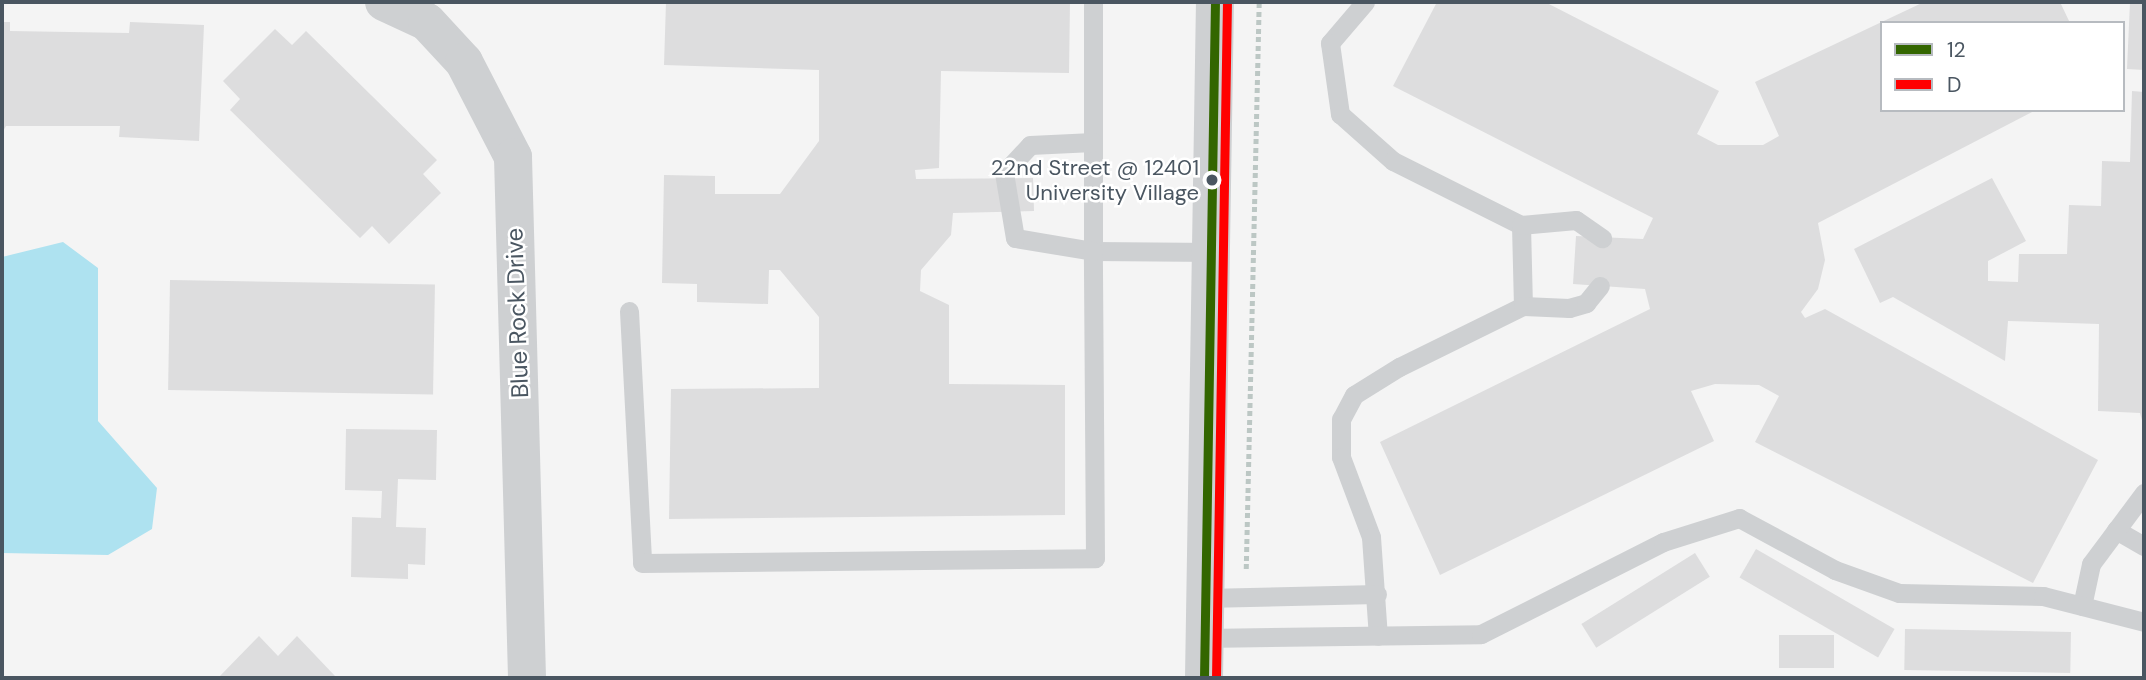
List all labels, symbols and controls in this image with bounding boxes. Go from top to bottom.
legend [1880,21,2125,112]
text: 12 [1947,36,1966,64]
text: D [1947,71,1961,99]
place label: 22nd Street @ 12401 University Village [991,154,1199,206]
marker: 22nd Street @ 12401 University Village [1205,173,1219,187]
street label: Blue Rock Drive [500,227,534,399]

